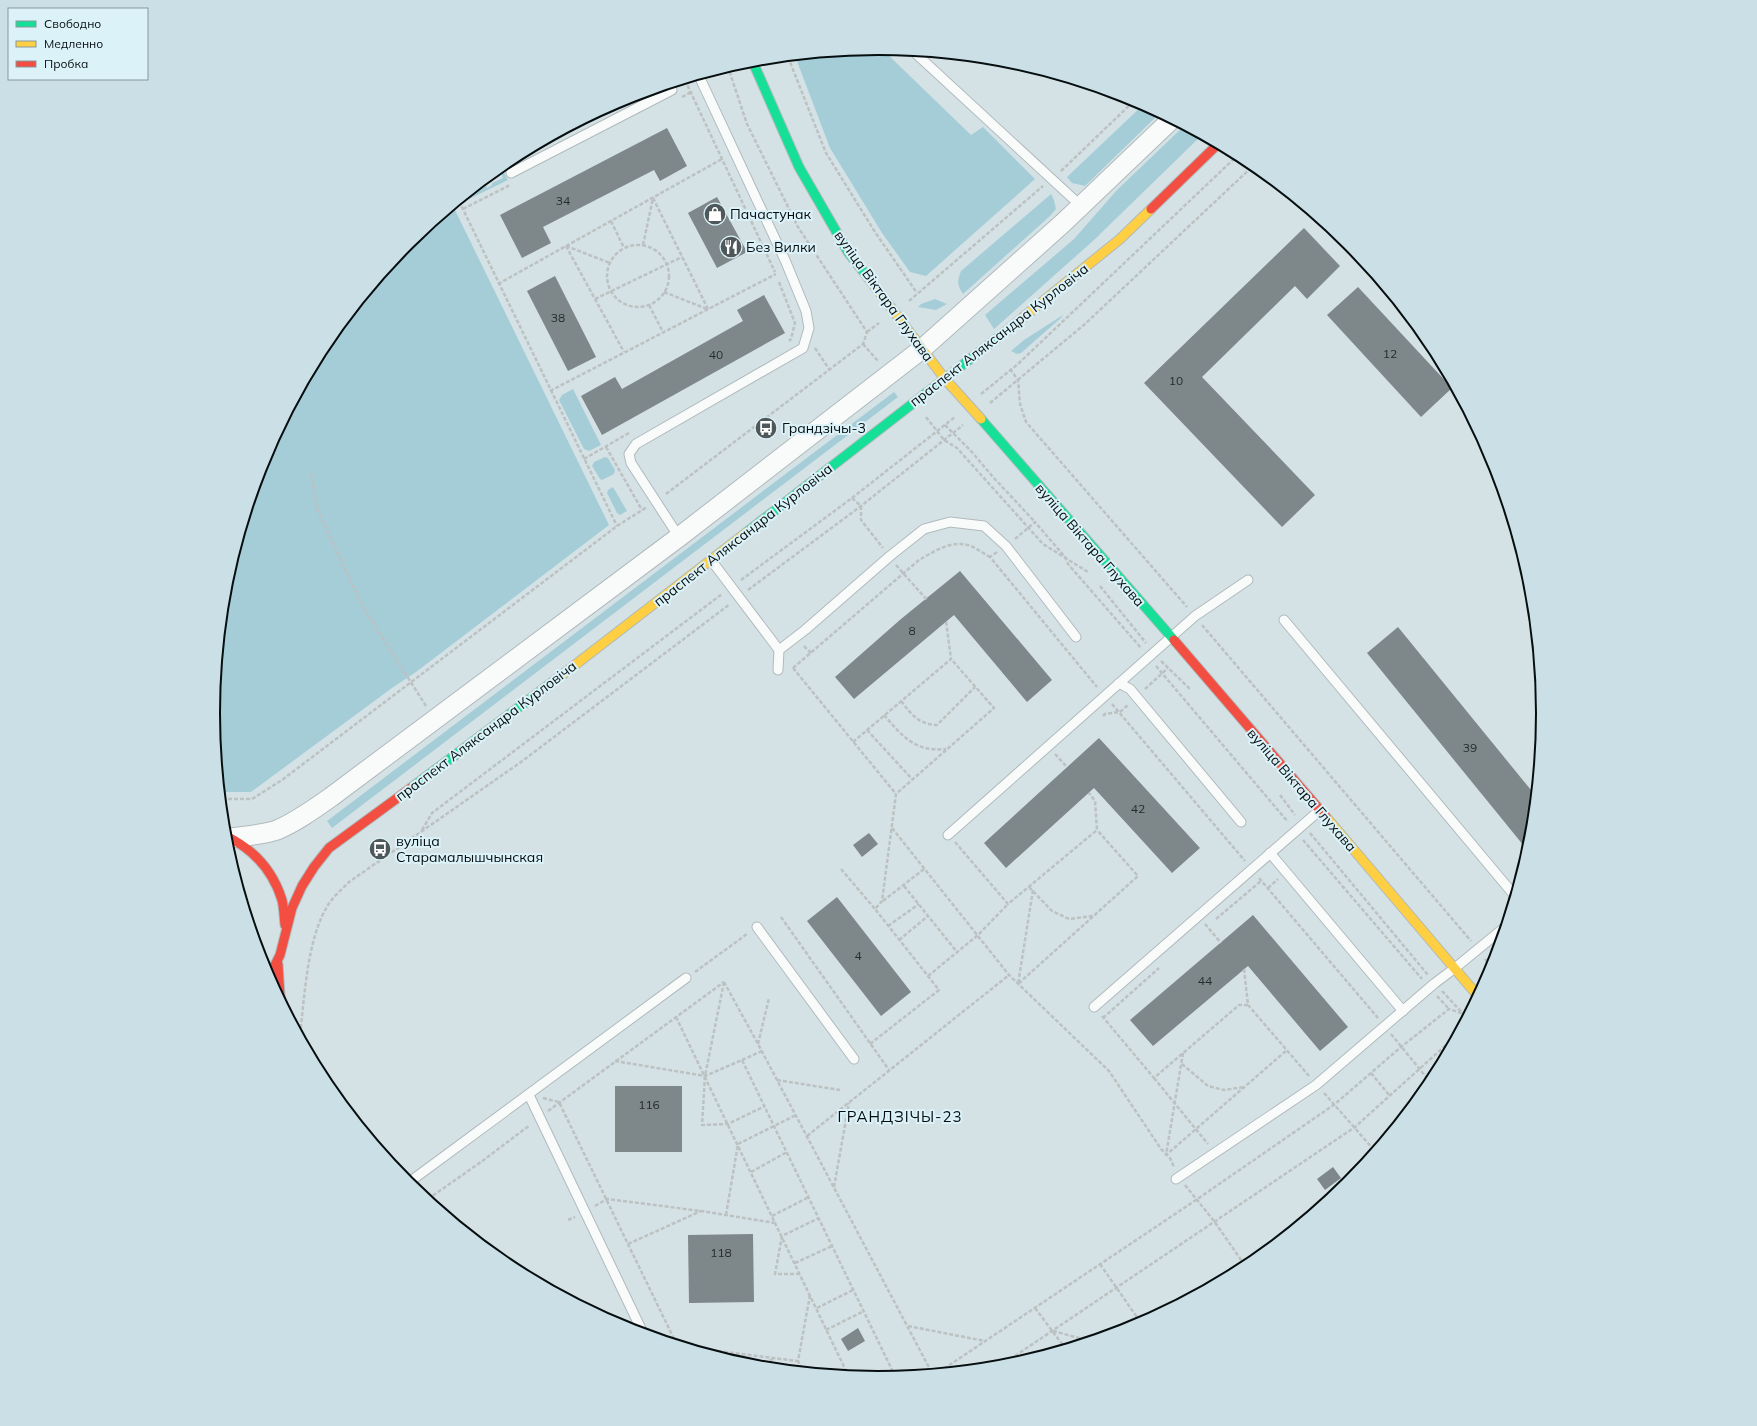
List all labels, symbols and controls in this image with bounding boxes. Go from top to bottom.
legend [8,8,148,80]
text: Свободно [44,16,101,31]
text: Медленно [44,36,103,51]
text: Пробка [44,56,88,71]
house number: 34 [556,193,570,208]
shop icon: Пачастунак [702,201,728,227]
place label: Пачастунак [730,205,812,223]
street label: вуліца Віктара Глухава [830,227,938,365]
restaurant icon: Без Вилки [718,234,744,260]
place label: Без Вилки [746,238,816,256]
street label: праспект Аляксандра Курловіча [906,260,1092,410]
house number: 38 [551,310,565,325]
house number: 12 [1383,346,1397,361]
house number: 40 [709,347,723,362]
house number: 10 [1169,373,1183,388]
bus stop icon: Грандзічы-3 [753,415,779,441]
place label: Грандзічы-3 [782,419,866,437]
street label: праспект Аляксандра Курловіча [650,460,836,610]
street label: вуліца Віктара Глухава [1032,480,1148,610]
house number: 8 [908,623,916,638]
street label: праспект Аляксандра Курловіча [392,657,580,805]
street label: вуліца Віктара Глухава [1244,725,1360,855]
house number: 39 [1463,740,1477,755]
house number: 42 [1131,801,1145,816]
place label: вуліца Старамалышчынская [396,832,543,866]
bus stop icon: вуліца Старамалышчынская [367,836,393,862]
house number: 4 [854,948,862,963]
house number: 44 [1198,973,1212,988]
house number: 116 [638,1097,660,1112]
district label: ГРАНДЗІЧЫ-23 [837,1107,963,1126]
house number: 118 [710,1245,732,1260]

